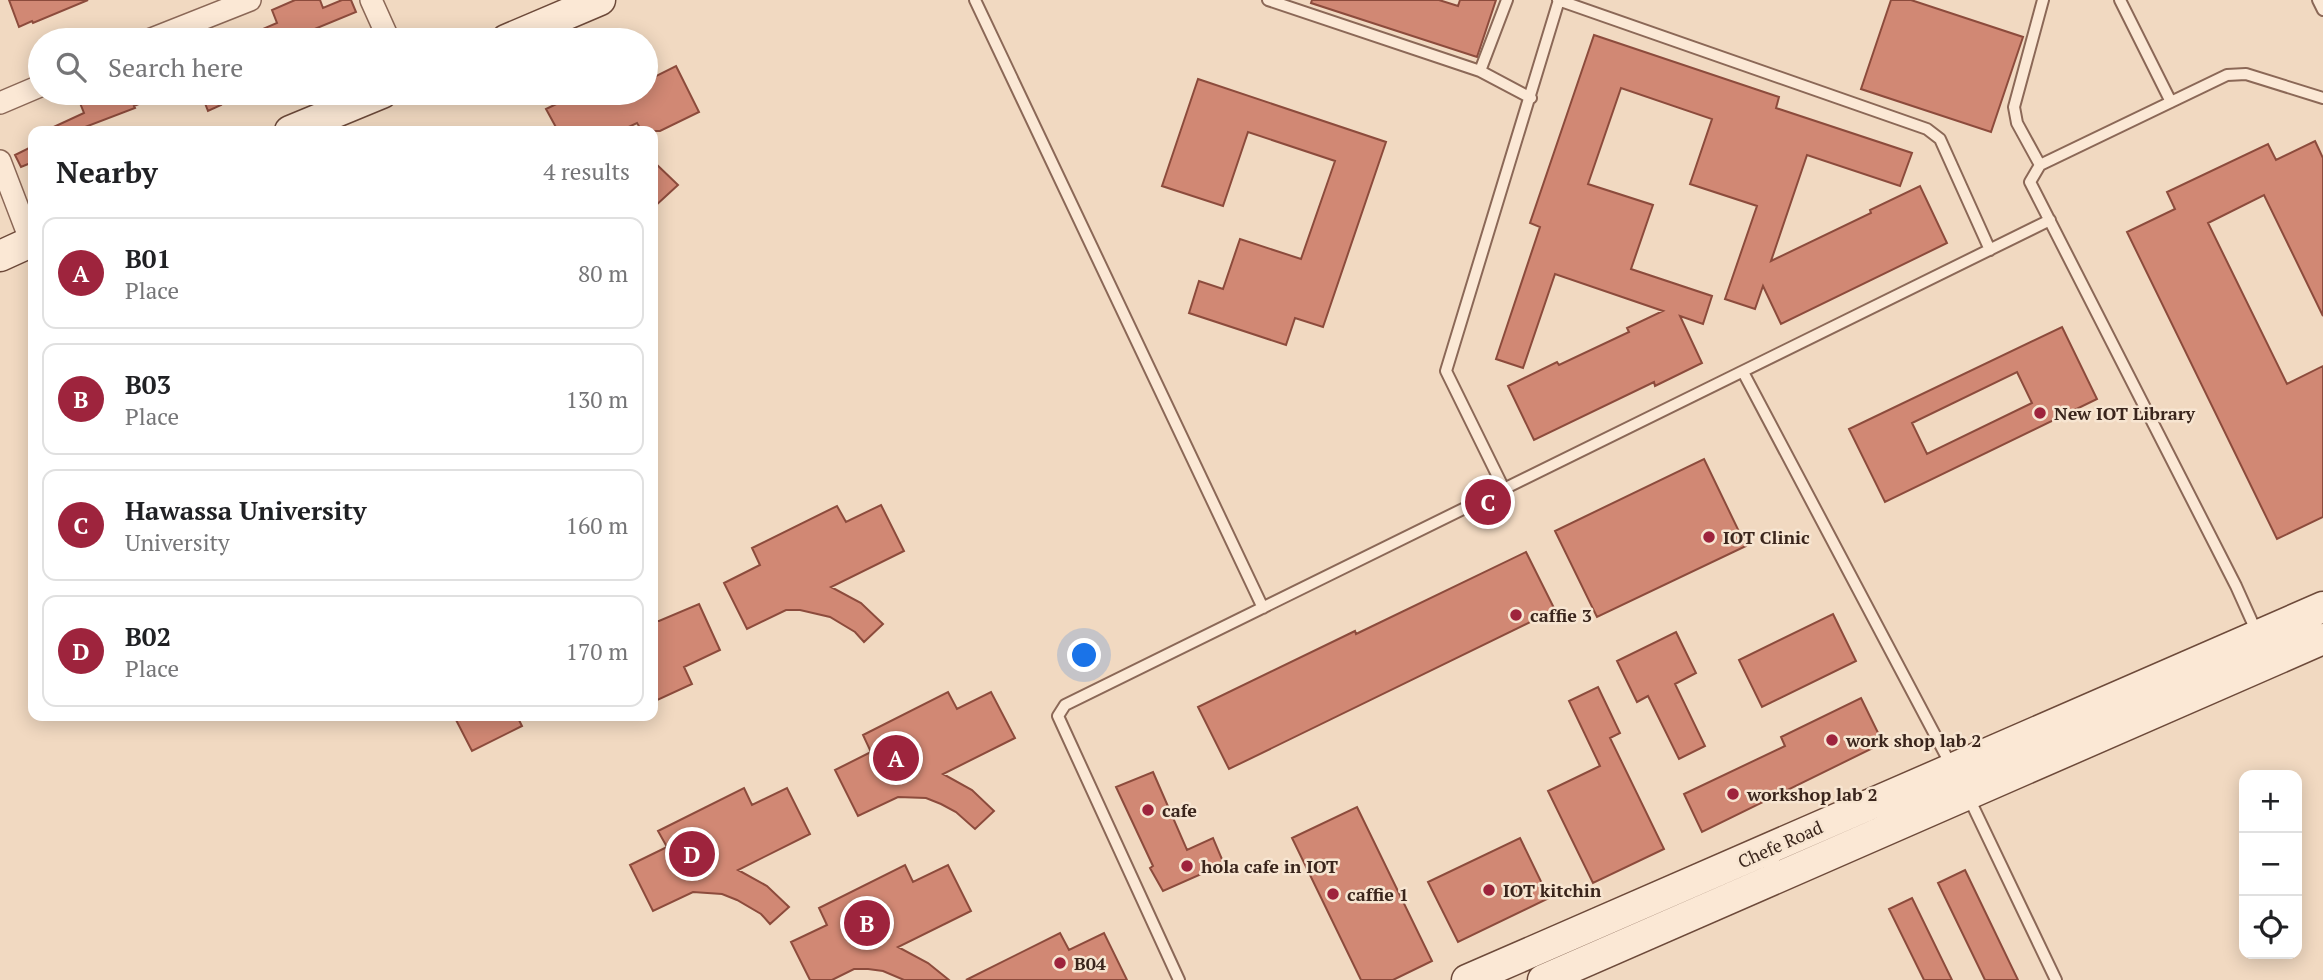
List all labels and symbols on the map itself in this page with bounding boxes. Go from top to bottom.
place label: New IOT Library [2054,401,2196,425]
marker: New IOT Library [2032,405,2048,421]
pin: C [1465,476,1511,528]
place label: IOT Clinic [1723,525,1810,549]
marker: IOT Clinic [1701,529,1717,545]
place label: caffie 3 [1530,603,1592,627]
marker: caffie 3 [1508,607,1524,623]
your location [1067,638,1101,672]
place label: work shop lab 2 [1845,728,1982,752]
pin: A [873,732,919,784]
marker: work shop lab 2 [1824,732,1840,748]
place label: workshop lab 2 [1746,782,1878,806]
marker: workshop lab 2 [1725,786,1741,802]
place label: cafe [1162,798,1197,822]
marker: cafe [1140,802,1156,818]
street label: Chefe Road [1734,815,1826,873]
pin: D [669,828,715,880]
place label: hola cafe in IOT [1201,854,1338,878]
marker: hola cafe in IOT [1179,858,1195,874]
place label: IOT kitchin [1503,878,1602,902]
place label: caffie 1 [1347,882,1409,906]
marker: IOT kitchin [1481,882,1497,898]
marker: caffie 1 [1325,886,1341,902]
pin: B [844,897,890,949]
place label: B04 [1074,951,1107,975]
marker: B04 [1052,955,1068,971]

